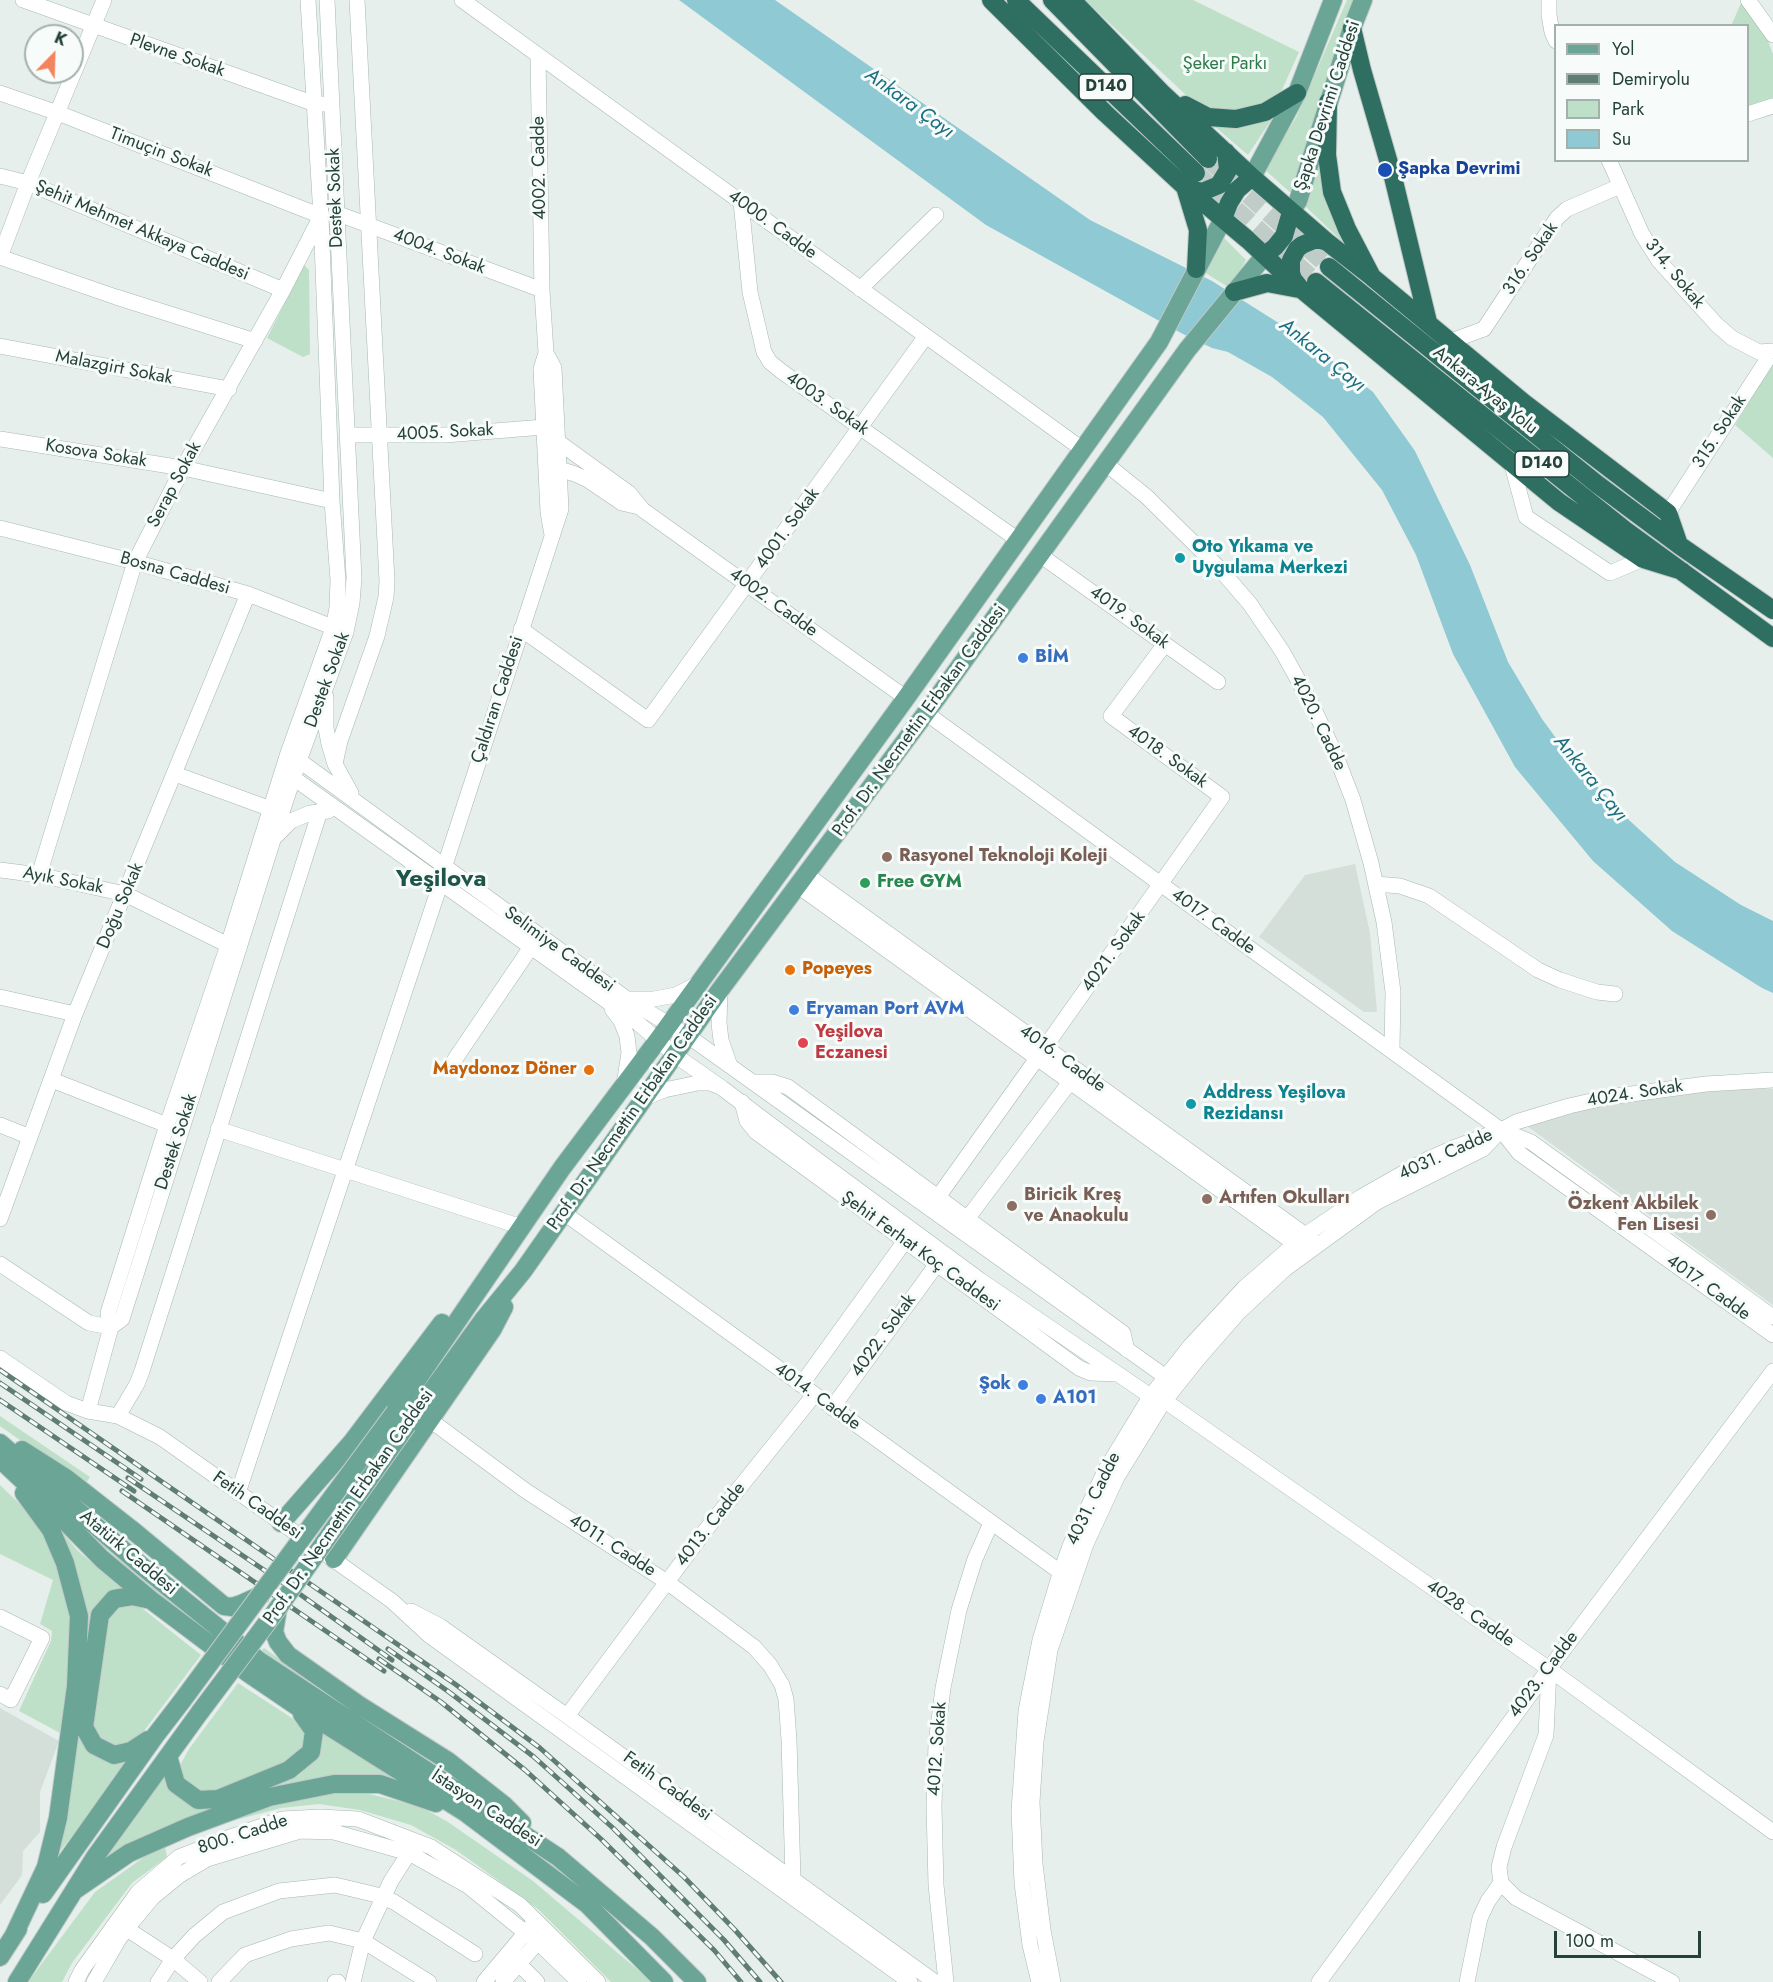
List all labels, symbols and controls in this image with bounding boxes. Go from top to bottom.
street label: Şapka Devrimi Caddesi [1290,18,1366,194]
north arrow [24,24,84,84]
legend [1554,24,1749,162]
text: K [51,26,70,52]
street label: Plevne Sokak [127,30,227,82]
text: Yol [1612,36,1634,62]
park label: Şeker Parkı [1183,54,1267,76]
water label: Ankara Çayı [860,64,958,144]
text: Demiryolu [1612,66,1690,92]
road number: D140 [1079,74,1133,100]
text: Park [1612,96,1644,122]
street label: 4002. Cadde [528,116,552,220]
street label: Timuçin Sokak [106,123,216,183]
text: Su [1612,126,1631,152]
street label: Destek Sokak [323,148,349,248]
place label: Şapka Devrimi [1398,159,1520,181]
marker: Şapka Devrimi [1376,161,1394,179]
street label: Şehit Mehmet Akkaya Caddesi [32,176,252,286]
street label: 4000. Cadde [723,186,821,264]
street label: 316. Sokak [1499,218,1563,300]
street label: 4004. Sokak [390,224,488,280]
street label: 314. Sokak [1639,235,1709,313]
water label: Ankara Çayı [1274,314,1370,398]
street label: Ankara-Ayaş Yolu [1428,342,1542,440]
street label: Malazgirt Sokak [53,346,175,390]
street label: 4003. Sokak [781,367,873,441]
street label: 315. Sokak [1688,391,1752,473]
street label: 4005. Sokak [396,420,494,446]
street label: Kosova Sokak [44,435,148,473]
street label: Serap Sokak [143,439,207,531]
road number: D140 [1515,451,1569,477]
street label: 4001. Sokak [751,484,825,574]
place label: Oto Yıkama ve Uygulama Merkezi [1192,537,1348,580]
street label: Bosna Caddesi [118,548,232,600]
marker: Oto Yıkama ve Uygulama Merkezi [1173,551,1187,565]
street label: 4002. Cadde [725,564,821,642]
street label: 4019. Sokak [1085,582,1173,654]
street label: Prof. Dr. Necmettin Erbakan Caddesi [828,601,1012,841]
street label: Destek Sokak [301,629,355,731]
street label: Çaldıran Caddesi [467,634,529,766]
place label: BİM [1035,647,1069,669]
marker: BİM [1016,651,1030,665]
street label: 4020. Cadde [1286,672,1350,774]
street label: 4018. Sokak [1123,721,1211,793]
water label: Ankara Çayı [1548,731,1632,827]
place label: Rasyonel Teknoloji Koleji [899,846,1108,868]
marker: Rasyonel Teknoloji Koleji [880,850,894,864]
street label: Doğu Sokak [93,860,149,952]
street label: Ayık Sokak [21,863,105,899]
district label: Yeşilova [396,866,486,894]
place label: Free GYM [877,872,962,894]
marker: Free GYM [858,876,872,890]
street label: 4017. Cadde [1167,884,1259,960]
street label: Selimiye Caddesi [499,903,619,997]
street label: 4021. Sokak [1077,907,1151,997]
place label: Popeyes [802,959,872,981]
marker: Popeyes [783,963,797,977]
street label: Prof. Dr. Necmettin Erbakan Caddesi [543,991,723,1235]
place label: Eryaman Port AVM [806,999,965,1021]
marker: Eryaman Port AVM [787,1003,801,1017]
street label: 4016. Cadde [1015,1020,1109,1098]
place label: Yeşilova Eczanesi [815,1022,888,1064]
marker: Yeşilova Eczanesi [796,1036,810,1050]
place label: Maydonoz Döner [433,1059,577,1081]
marker: Maydonoz Döner [582,1063,596,1077]
street label: 4024. Sokak [1585,1076,1685,1112]
place label: Address Yeşilova Rezidansı [1203,1083,1346,1126]
street label: Destek Sokak [151,1091,203,1193]
marker: Address Yeşilova Rezidansı [1184,1097,1198,1111]
street label: 4031. Cadde [1396,1125,1496,1185]
place label: Biricik Kreş ve Anaokulu [1024,1185,1129,1228]
street label: Şehit Ferhat Koç Caddesi [836,1187,1004,1317]
place label: Artıfen Okulları [1219,1188,1350,1210]
marker: Artıfen Okulları [1200,1192,1214,1206]
place label: Özkent Akbilek Fen Lisesi [1568,1194,1699,1236]
marker: Biricik Kreş ve Anaokulu [1005,1199,1019,1213]
marker: Özkent Akbilek Fen Lisesi [1704,1208,1718,1222]
street label: 4017. Cadde [1662,1250,1754,1326]
street label: 4022. Sokak [847,1291,921,1381]
street label: 4014. Cadde [770,1358,864,1436]
place label: Şok [979,1374,1011,1396]
marker: Şok [1016,1378,1030,1392]
street label: Prof. Dr. Necmettin Erbakan Caddesi [259,1385,439,1629]
place label: A101 [1053,1388,1096,1410]
marker: A101 [1034,1392,1048,1406]
street label: 4031. Cadde [1062,1449,1126,1549]
street label: Fetih Caddesi [208,1467,306,1545]
street label: 4013. Cadde [672,1479,750,1571]
street label: Atatürk Caddesi [75,1506,181,1600]
street label: 4011. Cadde [565,1510,659,1582]
street label: 4028. Cadde [1422,1576,1518,1652]
street label: 4023. Cadde [1504,1628,1584,1722]
street label: 4012. Sokak [924,1701,952,1797]
street label: Fetih Caddesi [618,1748,716,1826]
street label: İstasyon Caddesi [427,1765,545,1853]
street label: 800. Cadde [195,1810,291,1860]
scale bar [1557,1919,1704,1957]
text: 100 m [1565,1928,1614,1954]

